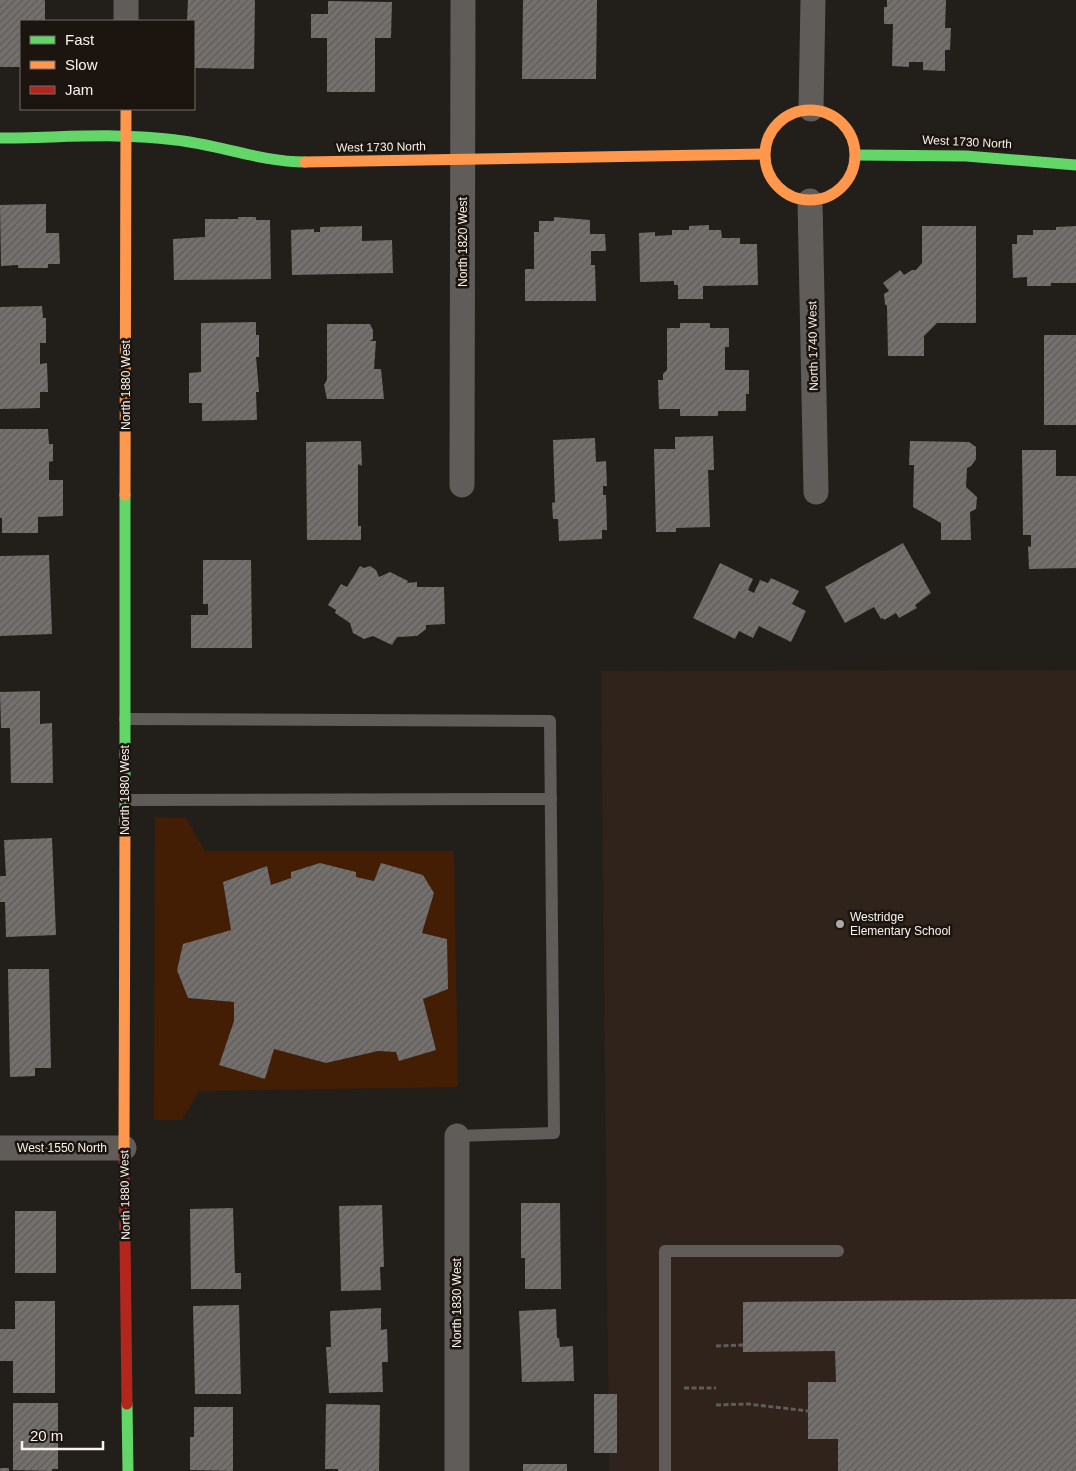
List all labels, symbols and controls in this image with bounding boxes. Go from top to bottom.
legend [20,20,195,110]
text: Fast [65,31,95,48]
text: Slow [65,56,98,73]
text: Jam [65,81,93,98]
street label: West 1730 North [922,133,1012,151]
street label: West 1730 North [336,139,426,155]
street label: North 1820 West [456,196,470,287]
street label: North 1740 West [805,300,821,391]
street label: North 1880 West [119,339,133,430]
street label: North 1880 West [118,744,132,835]
place label: Westridge Elementary School [850,910,951,938]
marker: Westridge Elementary School [834,918,846,930]
street label: West 1550 North [17,1141,107,1155]
street label: North 1880 West [117,1149,133,1240]
street label: North 1830 West [450,1257,464,1348]
scale bar [22,1418,104,1450]
text: 20 m [30,1427,63,1444]

